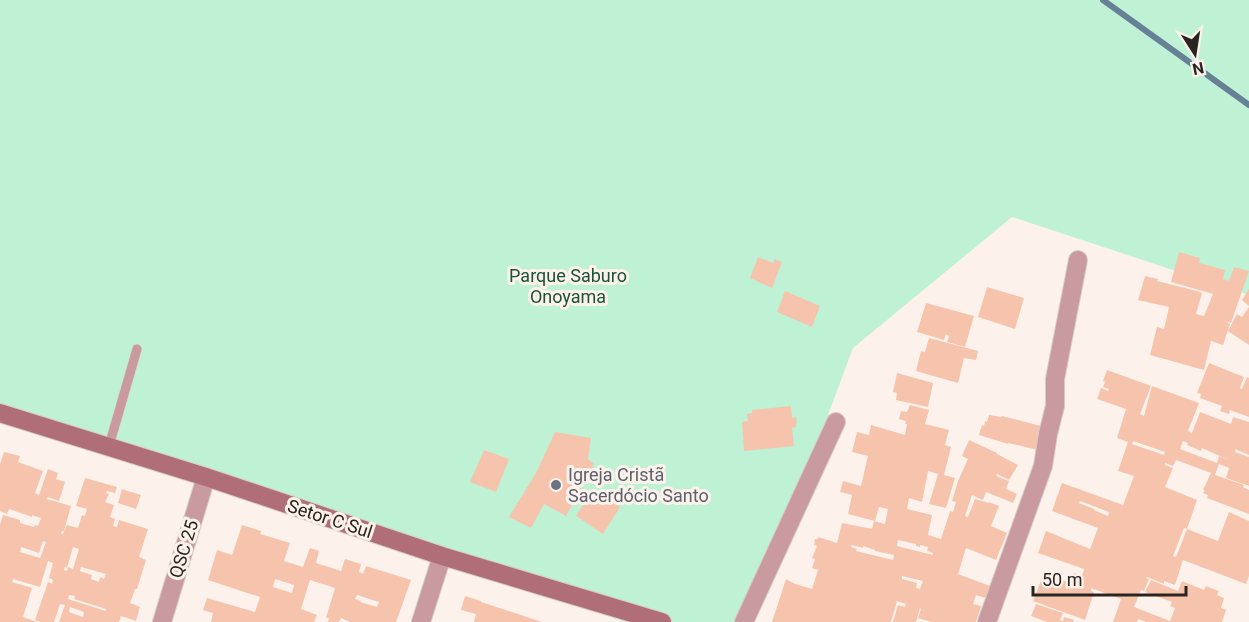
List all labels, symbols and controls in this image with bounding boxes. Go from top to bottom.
north arrow [1165,24,1225,84]
text: N [1191,58,1206,79]
park label: Parque Saburo Onoyama [509,265,627,307]
place label: Igreja Cristã Sacerdócio Santo [568,464,709,506]
marker: Igreja Cristã Sacerdócio Santo [549,478,563,492]
street label: Setor C Sul [285,495,375,542]
street label: QSC 25 [165,517,202,580]
scale bar [1033,559,1186,597]
text: 50 m [1042,569,1082,590]

